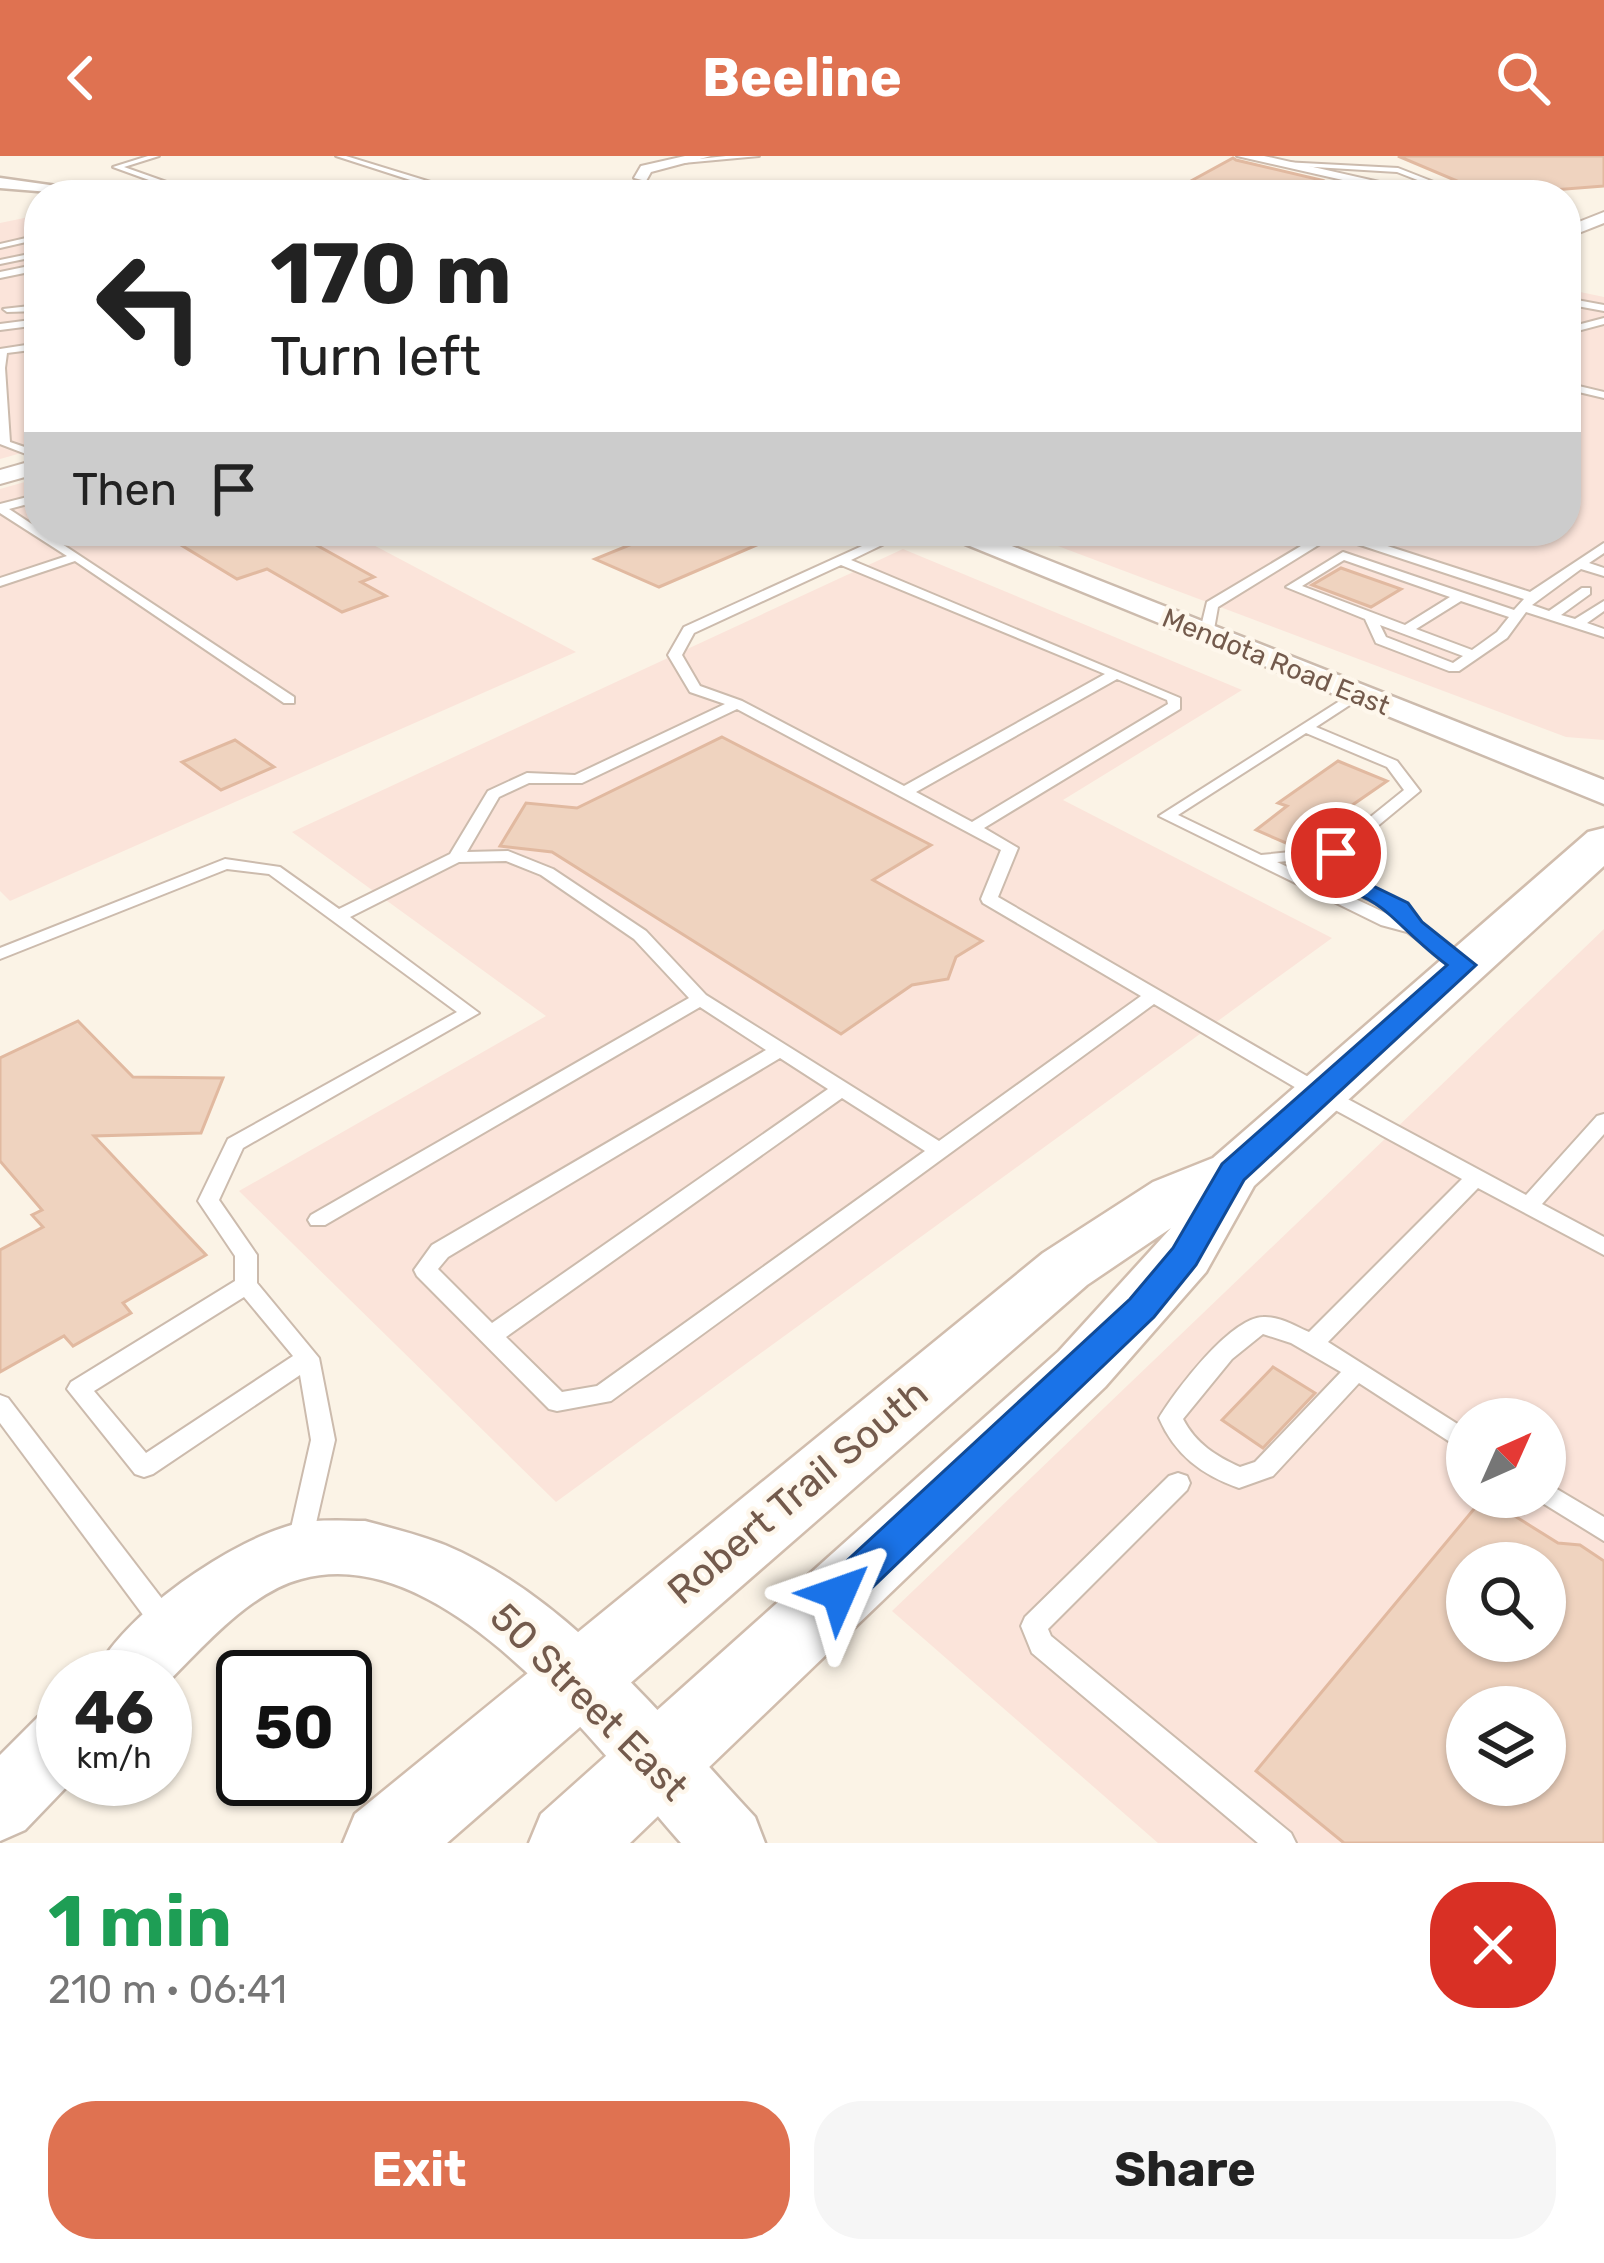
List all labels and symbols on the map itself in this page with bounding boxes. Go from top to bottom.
street label: Mendota Road East [1158,602,1394,722]
pin [1285,802,1387,904]
street label: Robert Trail South [659,1370,937,1614]
north arrow [1446,1398,1566,1518]
position arrow [776,1530,902,1656]
street label: 50 Street East [481,1594,697,1810]
speed limit sign: 50 [216,1650,372,1806]

